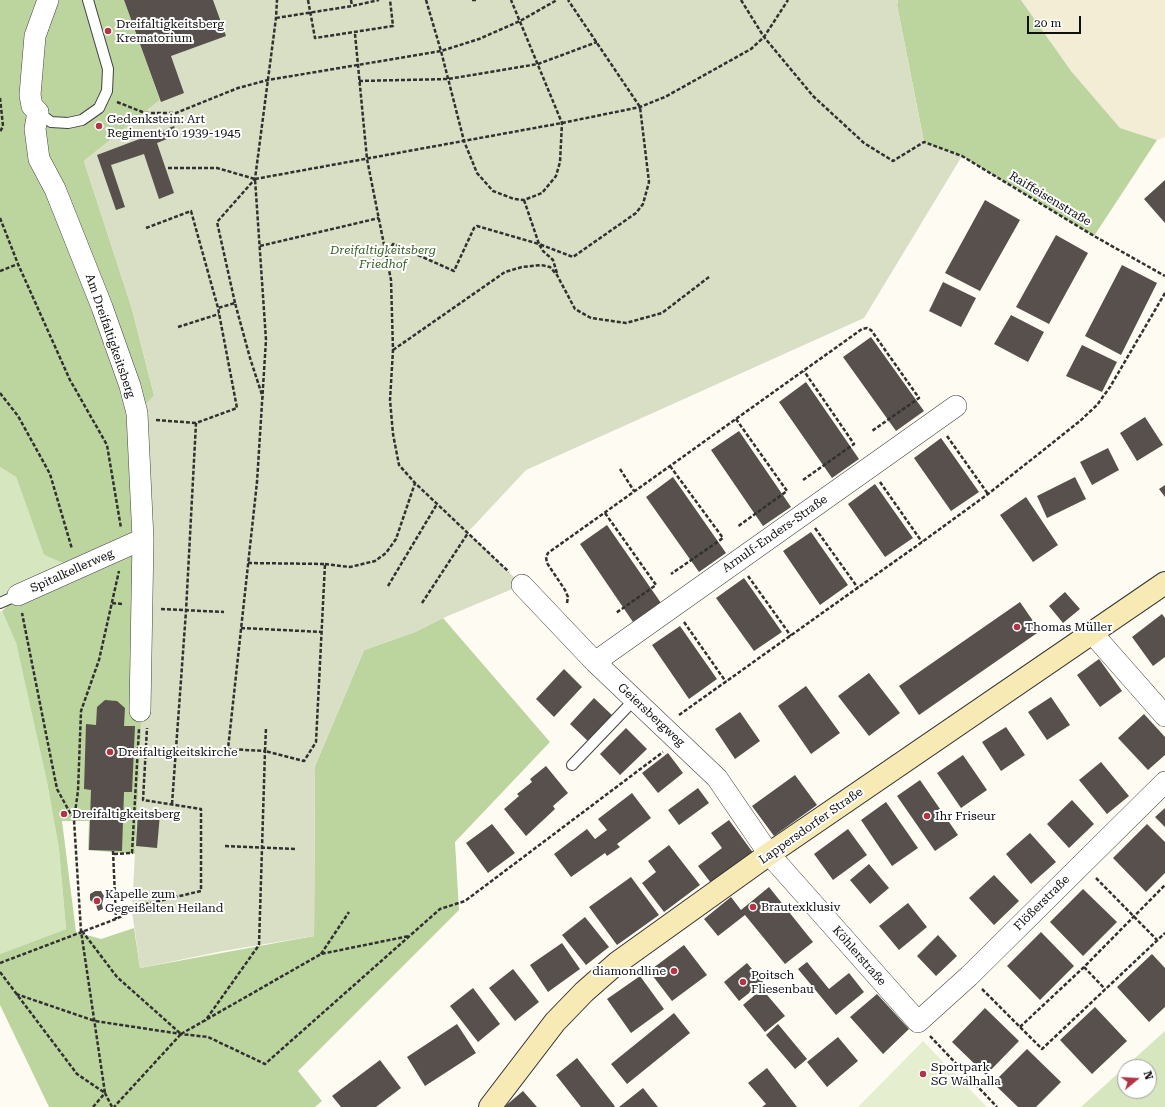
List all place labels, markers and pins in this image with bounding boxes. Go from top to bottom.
place label: Dreifaltigkeitsberg Krematorium [116,17,224,45]
marker: Dreifaltigkeitsberg Krematorium [103,26,113,36]
place label: Gedenkstein: Art Regiment 10 1939-1945 [107,112,241,140]
marker: Gedenkstein: Art Regiment 10 1939-1945 [94,121,104,131]
place label: Thomas Müller [1025,620,1112,634]
marker: Thomas Müller [1012,622,1022,632]
place label: Dreifaltigkeitskirche [118,745,237,759]
marker: Dreifaltigkeitskirche [105,747,115,757]
place label: Dreifaltigkeitsberg [72,807,180,821]
marker: Dreifaltigkeitsberg [59,809,69,819]
place label: Ihr Friseur [935,809,996,823]
marker: Ihr Friseur [922,811,932,821]
place label: Kapelle zum Gegeißelten Heiland [105,887,223,915]
marker: Kapelle zum Gegeißelten Heiland [92,896,102,906]
place label: Brautexklusiv [761,900,840,914]
marker: Brautexklusiv [748,902,758,912]
place label: diamondline [592,964,666,978]
marker: diamondline [669,966,679,976]
place label: Poitsch Fliesenbau [751,968,814,996]
marker: Poitsch Fliesenbau [738,977,748,987]
place label: Sportpark SG Walhalla [931,1060,1001,1088]
marker: Sportpark SG Walhalla [918,1069,928,1079]

